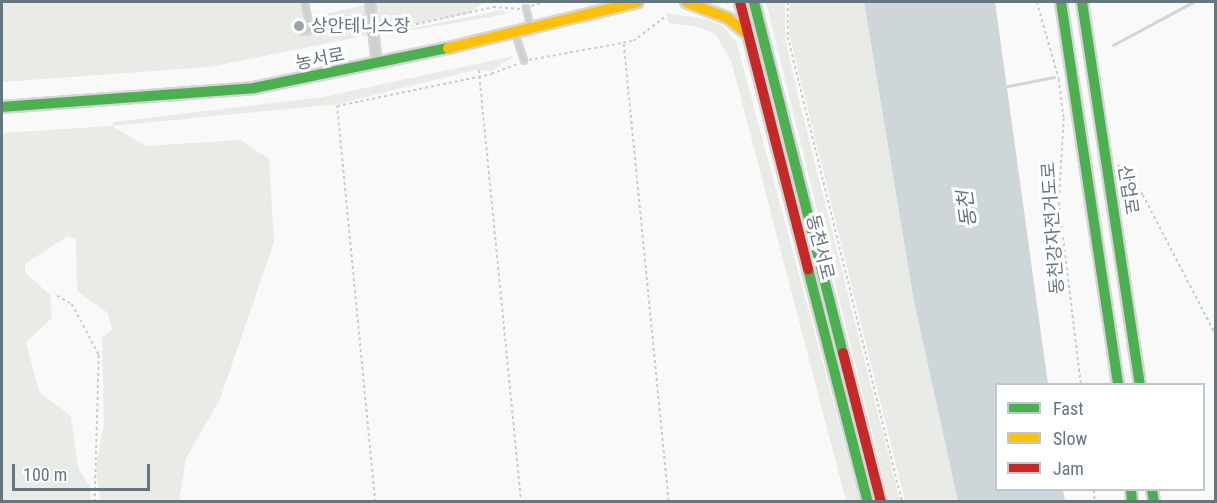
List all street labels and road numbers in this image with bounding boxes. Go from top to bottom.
street label: 농서로 [294,44,346,74]
street label: 동천강자전거도로 [1038,161,1068,295]
street label: 산업로 [1113,164,1143,216]
street label: 동천서로 [802,212,838,282]

